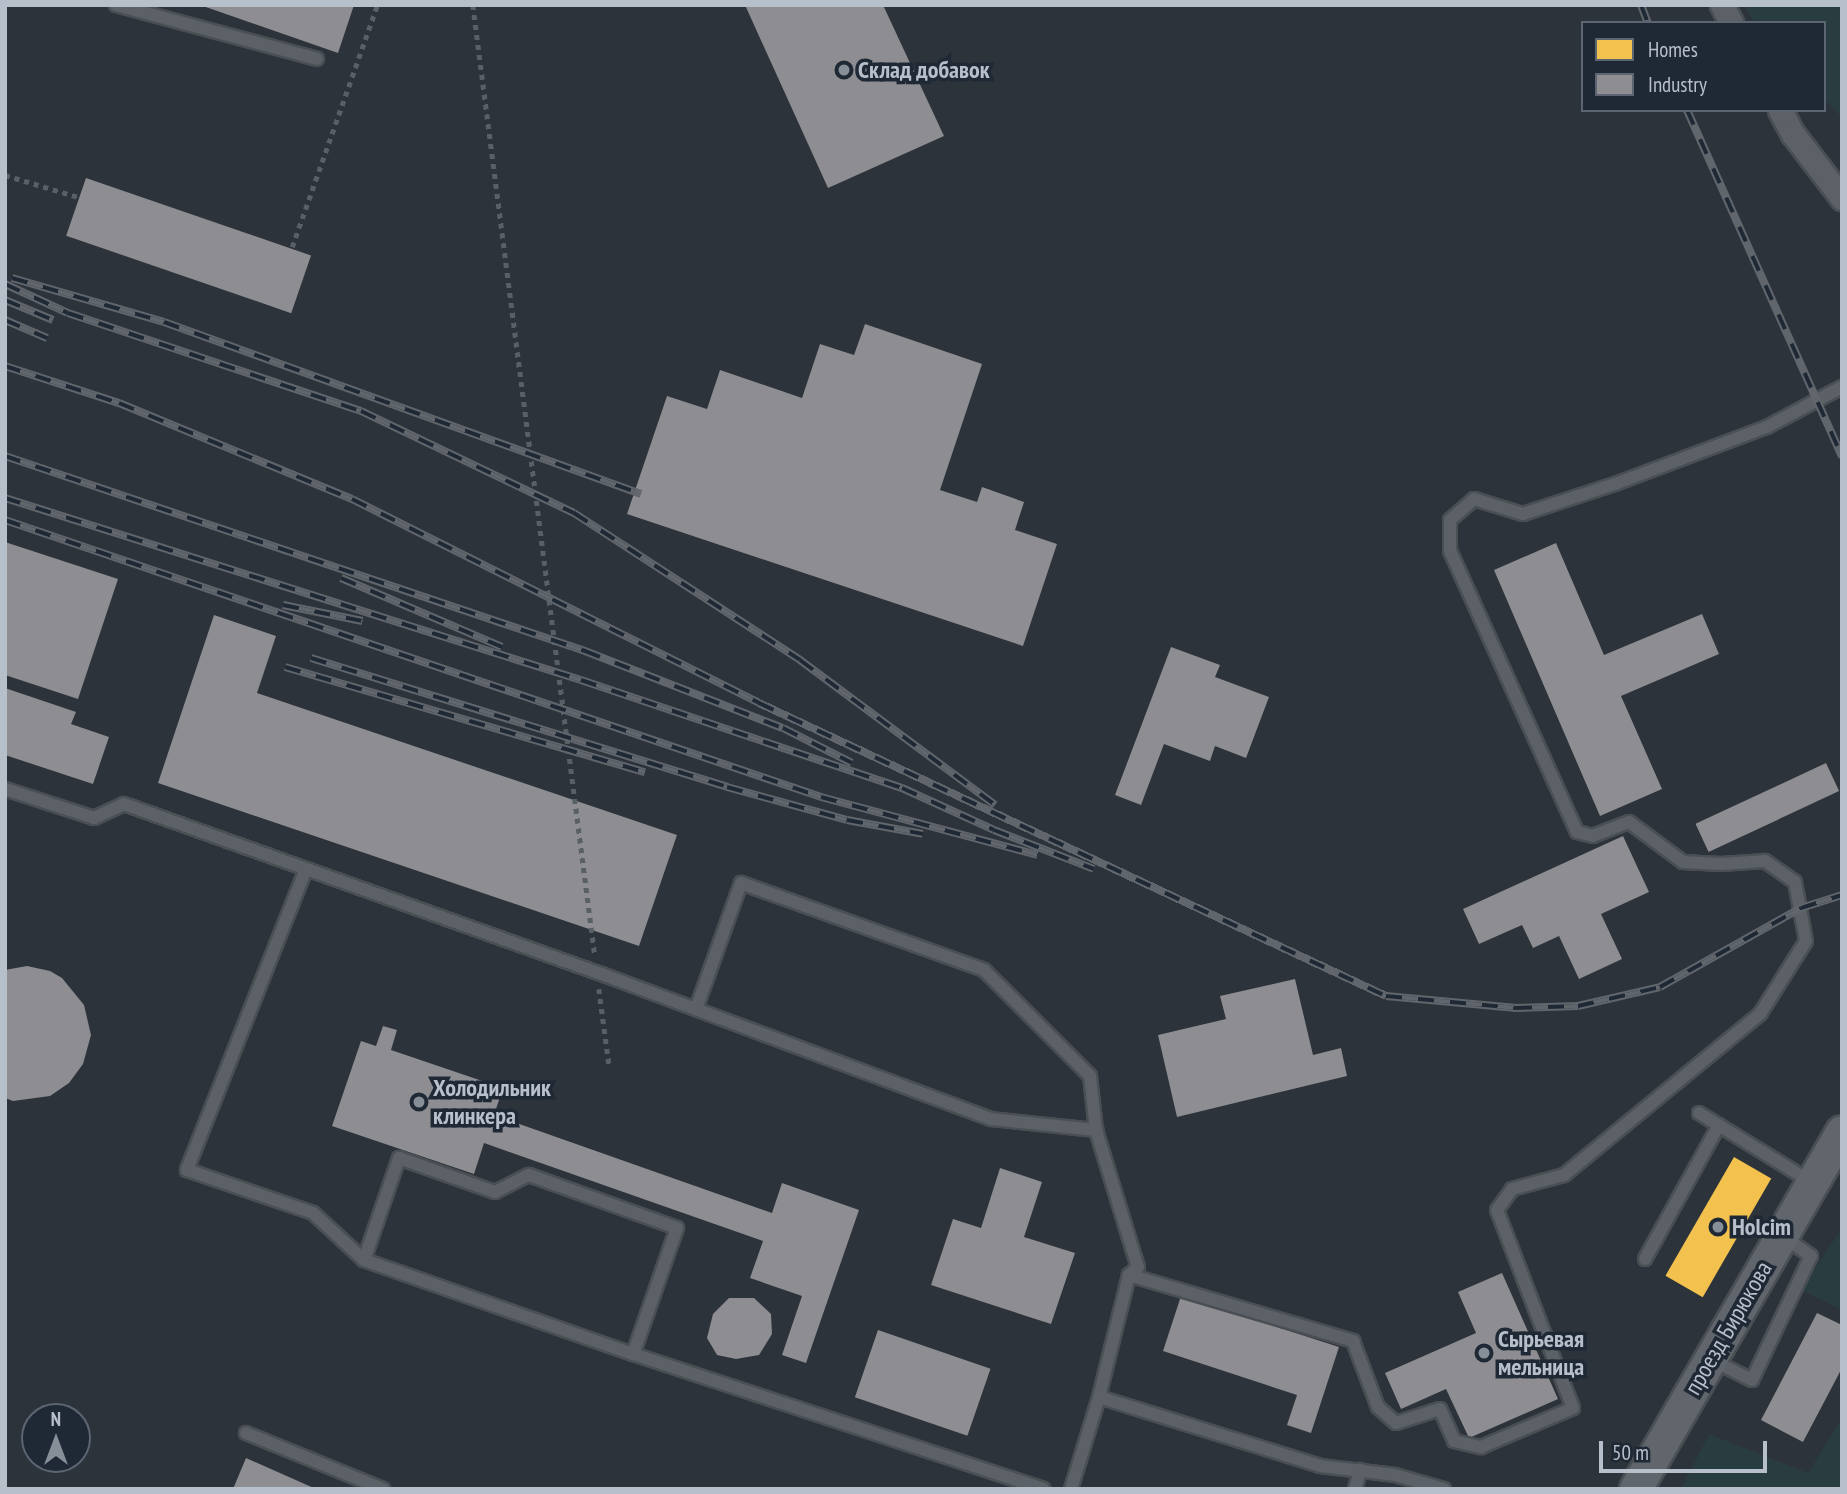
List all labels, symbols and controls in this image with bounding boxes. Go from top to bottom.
legend [1581,21,1826,112]
text: Homes [1648,36,1698,63]
place label: Склад добавок [858,56,990,84]
marker: Склад добавок [836,62,852,78]
text: Industry [1648,71,1707,98]
place label: Холодильник клинкера [433,1074,551,1130]
marker: Холодильник клинкера [411,1094,427,1110]
place label: Holcim [1732,1213,1791,1241]
marker: Holcim [1710,1219,1726,1235]
street label: проезд Бирюкова [1678,1256,1778,1400]
place label: Сырьевая мельница [1498,1325,1584,1381]
marker: Сырьевая мельница [1476,1345,1492,1361]
north arrow [21,1403,91,1473]
text: N [51,1407,61,1431]
scale bar [1602,1428,1770,1472]
text: 50 m [1612,1439,1649,1466]

